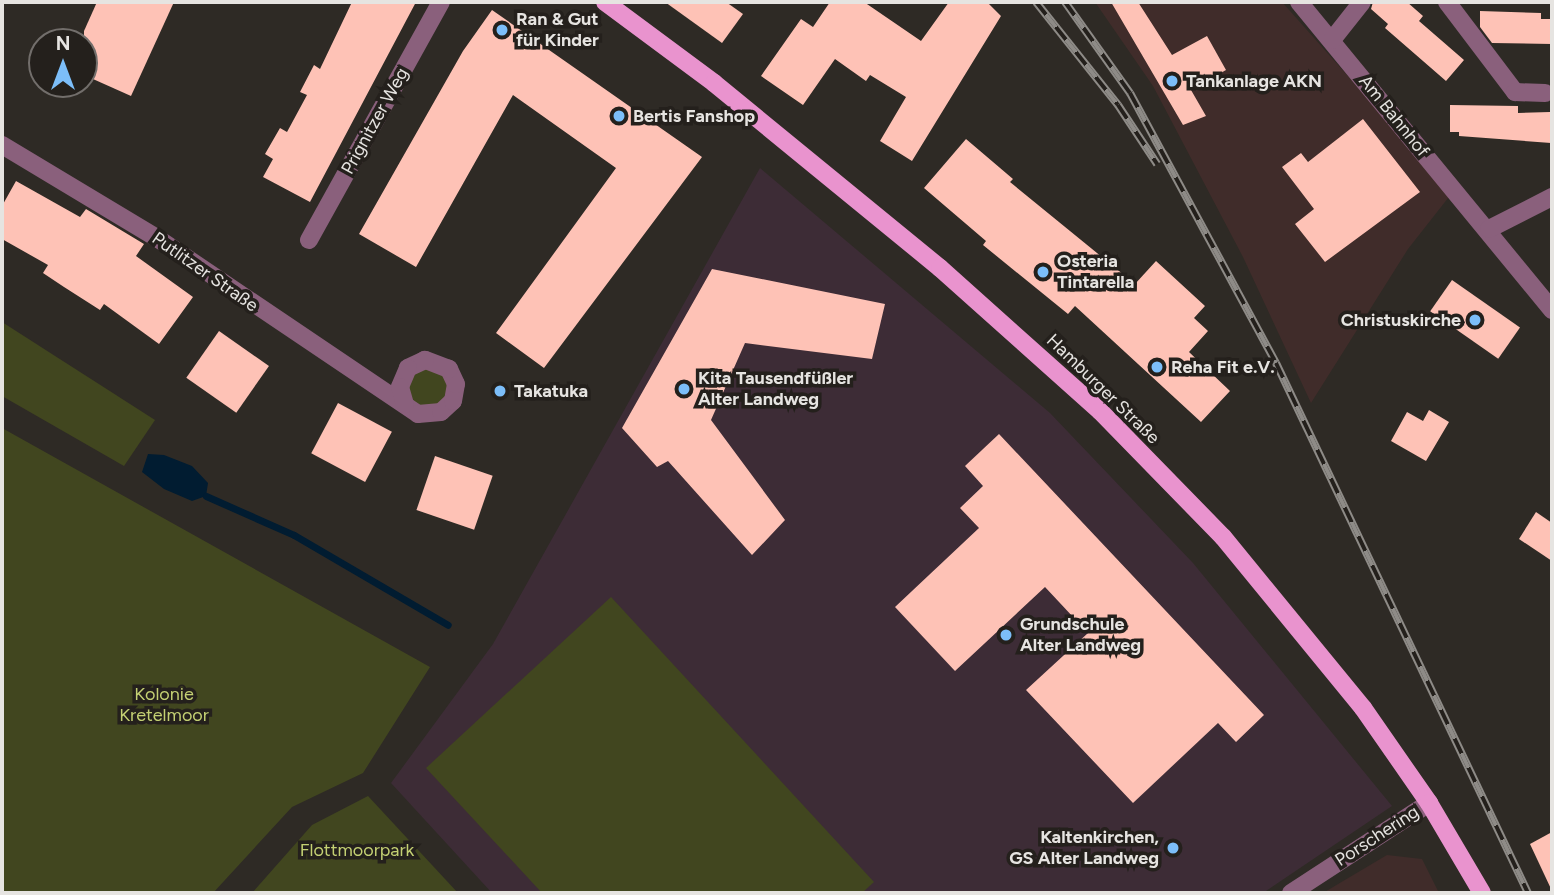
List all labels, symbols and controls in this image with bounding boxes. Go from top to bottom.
place label: Ran & Gut für Kinder [516,9,599,52]
marker: Ran & Gut für Kinder [494,22,510,38]
north arrow [28,28,98,98]
text: N [56,32,70,55]
street label: Prignitzer Weg [337,64,413,178]
place label: Tankanlage AKN [1186,70,1322,92]
street label: Am Bahnhof [1354,71,1434,161]
marker: Tankanlage AKN [1164,73,1180,89]
place label: Bertis Fanshop [633,105,755,127]
marker: Bertis Fanshop [611,108,627,124]
street label: Putlitzer Straße [148,227,262,317]
place label: Osteria Tintarella [1057,251,1134,294]
marker: Osteria Tintarella [1035,264,1051,280]
place label: Christuskirche [1341,309,1461,331]
marker: Christuskirche [1467,312,1483,328]
street label: Hamburger Straße [1042,330,1164,448]
place label: Reha Fit e.V. [1171,356,1275,378]
marker: Reha Fit e.V. [1149,359,1165,375]
place label: Kita Tausendfüßler Alter Landweg [698,368,853,410]
place label: Takatuka [514,380,588,402]
marker: Kita Tausendfüßler Alter Landweg [676,381,692,397]
marker: Takatuka [492,383,508,399]
place label: Grundschule Alter Landweg [1020,614,1141,656]
marker: Grundschule Alter Landweg [998,627,1014,643]
park label: Kolonie Kretelmoor [119,684,209,726]
street label: Porschering [1331,801,1423,871]
place label: Kaltenkirchen, GS Alter Landweg [1009,827,1159,870]
park label: Flottmoorpark [300,839,414,861]
marker: Kaltenkirchen, GS Alter Landweg [1165,840,1181,856]

